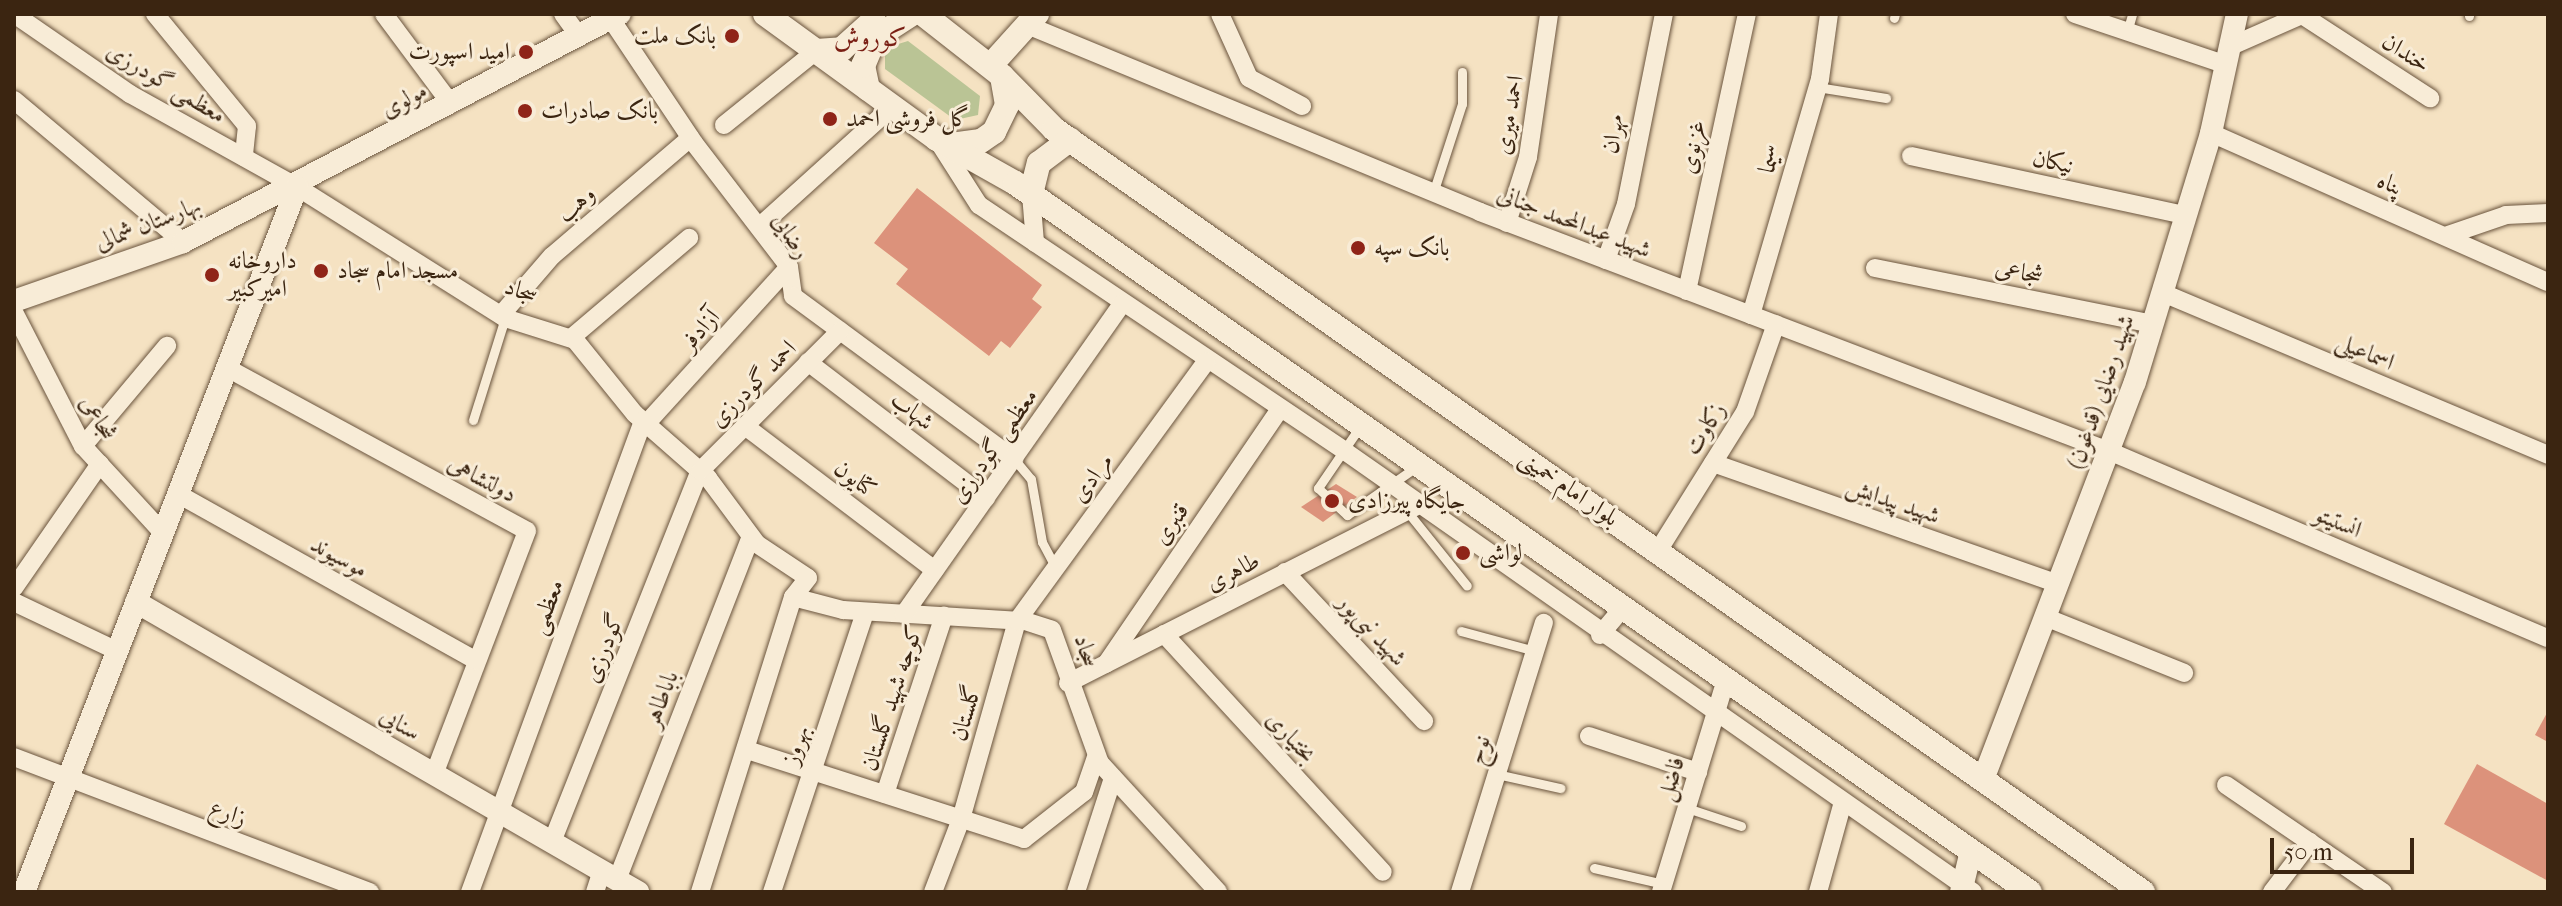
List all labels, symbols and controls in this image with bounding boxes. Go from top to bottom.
place label: بانک ملت [634,22,716,50]
district label: کوروش [834,22,906,54]
marker: بانک ملت [723,27,741,45]
street label: خندان [2376,27,2436,79]
street label: معظمی گودرزی [101,36,231,130]
place label: امید اسپورت [408,38,510,66]
marker: امید اسپورت [517,43,535,61]
street label: احمد میری [1488,73,1530,157]
street label: مولوی [376,76,432,124]
place label: بانک صادرات [541,97,658,125]
marker: بانک صادرات [516,102,534,120]
place label: گل فروشی احمد [846,105,970,133]
marker: گل فروشی احمد [821,110,839,128]
street label: مهران [1596,112,1630,156]
street label: غزنوی [1673,118,1713,176]
street label: سیما [1752,141,1788,177]
street label: نیکان [2030,144,2076,180]
street label: پناه [2373,166,2407,202]
street label: وهب [551,179,601,229]
street label: شهید عبدالمحمد جنانی [1493,179,1655,265]
street label: بهارستان شمالی [91,191,205,257]
street label: رضایی [765,207,817,265]
place label: بانک سپه [1374,234,1450,262]
marker: بانک سپه [1349,239,1367,257]
place label: داروخانه امیرکبیر [228,247,297,303]
street label: شجاعی [1993,253,2045,291]
place label: مسجد امام سجاد [337,257,458,285]
marker: مسجد امام سجاد [312,262,330,280]
marker: داروخانه امیرکبیر [203,266,221,284]
street label: سجاد [501,272,541,310]
street label: آزادفر [674,303,726,357]
street label: (قدغون) شهید رضایی [2061,311,2141,473]
street label: اسماعیلی [2331,327,2399,377]
street label: احمد گودرزی [703,334,803,434]
street label: معظمی گودرزی [944,383,1044,509]
street label: شهاب [885,385,939,437]
street label: شجاعی [73,390,123,446]
street label: زکاوت [1678,397,1732,461]
street label: بلوار امام خمینی [1514,443,1624,533]
street label: مرادی [1064,448,1120,508]
street label: دولتشاهی [442,449,522,509]
street label: کتایون [828,454,882,504]
street label: شهید پیدایش [1842,472,1944,530]
place label: جایگاه پیرزادی [1348,487,1465,515]
marker: جایگاه پیرزادی [1323,492,1341,510]
street label: قنبری [1146,498,1196,550]
street label: انستیتو [2310,499,2366,545]
street label: موسیوند [305,530,373,584]
place label: لواشی [1479,539,1522,567]
marker: لواشی [1454,544,1472,562]
street label: طاهری [1201,546,1265,598]
street label: معظمی [523,575,571,639]
street label: شهید نبی‌پور [1331,588,1413,672]
street label: گودرزی [577,609,631,687]
street label: کوچه شهید گلستان [855,621,929,775]
street label: سجاد [1067,631,1105,671]
street label: باباطاهر [637,667,685,731]
street label: گلستان [944,681,988,745]
street label: سنایی [374,701,426,747]
street label: بختیاری [1260,705,1322,769]
street label: بهروز [776,721,816,769]
street label: نوح [1461,732,1497,768]
street label: فاضل [1651,753,1691,805]
street label: زارع [205,793,251,833]
scale bar [2274,822,2418,872]
text: 50 m [2284,838,2333,866]

